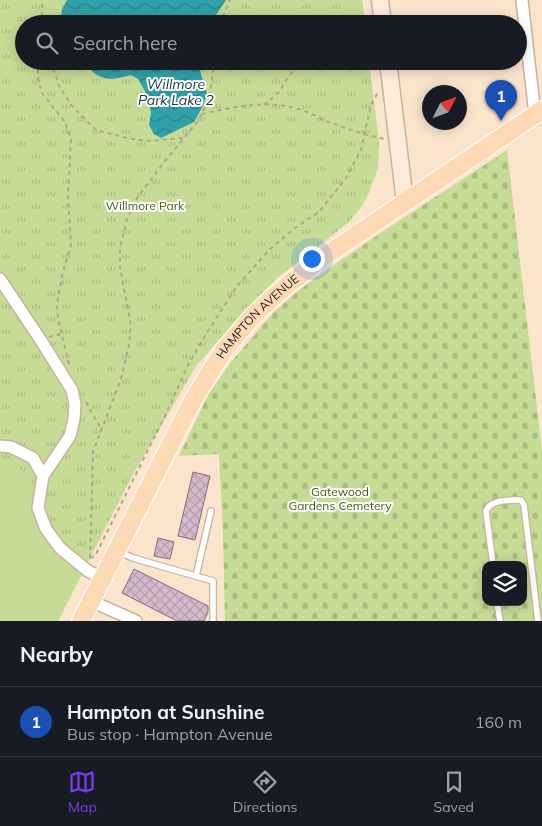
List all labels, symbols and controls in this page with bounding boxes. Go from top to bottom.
search box [15,15,527,70]
icon: search [33,29,61,57]
text: Search here [73,31,177,55]
water label: Willmore Park Lake 2 [138,75,214,109]
pin: 1 [485,80,517,121]
north arrow [422,85,467,130]
park label: Willmore Park [106,198,185,213]
your location [299,246,325,272]
street label: HAMPTON AVENUE [213,271,302,361]
park label: Gatewood Gardens Cemetery [288,484,392,513]
map controls [482,561,527,606]
button: layers [482,561,527,606]
text: Nearby [20,641,93,667]
text: Hampton at Sunshine [67,700,264,724]
text: 1 [31,712,41,732]
text: 160 m [475,712,522,732]
text: Bus stop · Hampton Avenue [67,724,273,744]
tab: Map [68,768,97,816]
tab: Directions [233,768,298,816]
tab: Saved [434,768,474,816]

